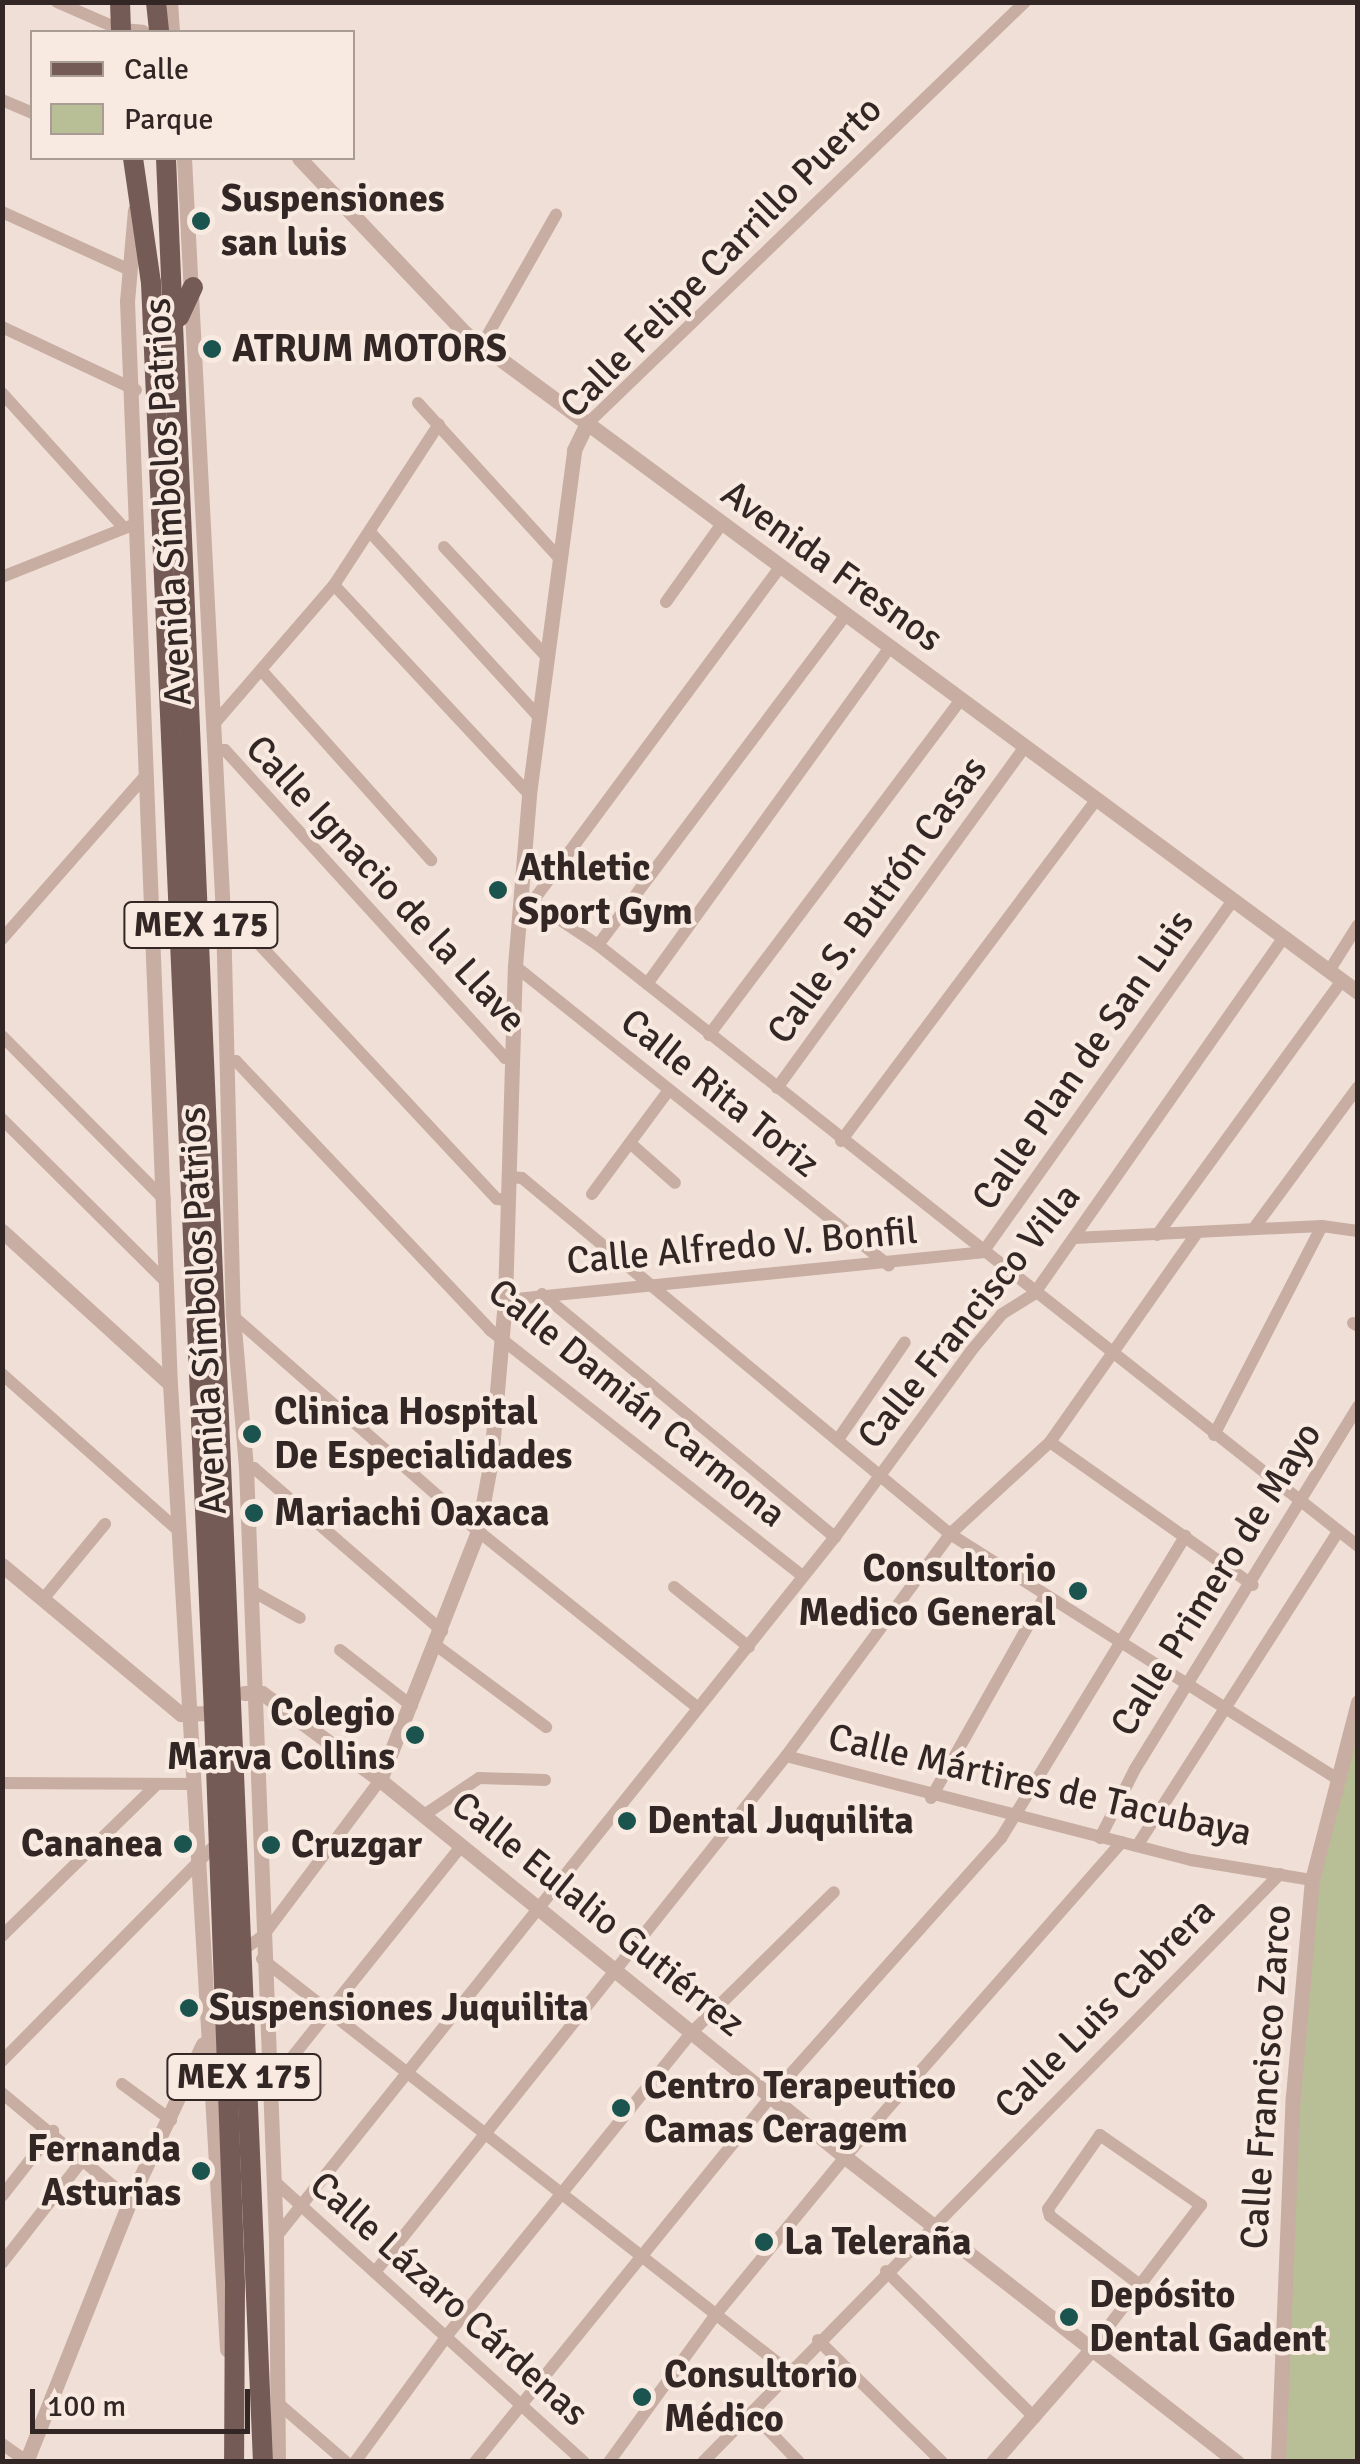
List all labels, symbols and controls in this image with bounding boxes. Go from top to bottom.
legend [30,30,355,160]
text: Calle [124,51,189,88]
street label: Calle Felipe Carrillo Puerto [551,87,891,427]
text: Parque [124,101,214,138]
place label: Suspensiones san luis [221,176,445,266]
marker: Suspensiones san luis [190,210,212,232]
street label: Avenida Símbolos Patrios [135,297,201,707]
place label: ATRUM MOTORS [232,326,507,372]
marker: ATRUM MOTORS [201,338,223,360]
street label: Avenida Fresnos [713,470,951,662]
street label: Calle Ignacio de la Llave [236,726,536,1042]
street label: Calle S. Butrón Casas [757,747,997,1053]
place label: Athletic Sport Gym [518,845,693,934]
marker: Athletic Sport Gym [487,879,509,901]
road number: MEX 175 [121,895,281,955]
street label: Calle Plan de San Luis [962,901,1204,1219]
street label: Calle Rita Toriz [612,999,828,1187]
street label: Avenida Símbolos Patrios [170,1106,236,1516]
street label: Calle Francisco Villa [848,1174,1090,1458]
street label: Calle Alfredo V. Bonfil [565,1208,919,1284]
street label: Calle Damián Carmona [479,1269,795,1537]
place label: Clinica Hospital De Especialidades [274,1389,572,1478]
street label: Calle Primero de Mayo [1101,1414,1331,1744]
marker: Clinica Hospital De Especialidades [239,1421,265,1447]
place label: Mariachi Oaxaca [274,1490,549,1536]
marker: Mariachi Oaxaca [243,1502,265,1524]
place label: Consultorio Medico General [798,1546,1056,1636]
marker: Consultorio Medico General [1065,1578,1091,1604]
place label: Colegio Marva Collins [167,1690,395,1780]
street label: Calle Mártires de Tacubaya [824,1714,1256,1856]
marker: Colegio Marva Collins [404,1724,426,1746]
street label: Calle Eulalio Gutiérrez [442,1782,754,2046]
place label: Dental Juquilita [647,1798,914,1844]
marker: Dental Juquilita [616,1810,638,1832]
place label: Cananea [21,1821,163,1867]
place label: Cruzgar [291,1822,422,1868]
marker: Cananea [172,1833,194,1855]
marker: Cruzgar [260,1834,282,1856]
street label: Calle Luis Cabrera [985,1888,1225,2128]
street label: Calle Francisco Zarco [1231,1903,1301,2251]
place label: Suspensiones Juquilita [209,1985,589,2031]
marker: Suspensiones Juquilita [178,1997,200,2019]
road number: MEX 175 [164,2047,324,2107]
place label: Centro Terapeutico Camas Ceragem [644,2063,956,2152]
marker: Centro Terapeutico Camas Ceragem [608,2095,634,2121]
place label: Fernanda Asturias [27,2126,181,2216]
marker: Fernanda Asturias [190,2160,212,2182]
street label: Calle Lázaro Cárdenas [301,2162,597,2436]
place label: La Teleraña [784,2219,972,2265]
marker: La Teleraña [753,2231,775,2253]
place label: Depósito Dental Gadent [1089,2272,1327,2362]
marker: Depósito Dental Gadent [1058,2306,1080,2328]
place label: Consultorio Médico [664,2352,857,2442]
scale bar [35,2369,255,2431]
marker: Consultorio Médico [629,2384,655,2410]
text: 100 m [47,2388,126,2425]

